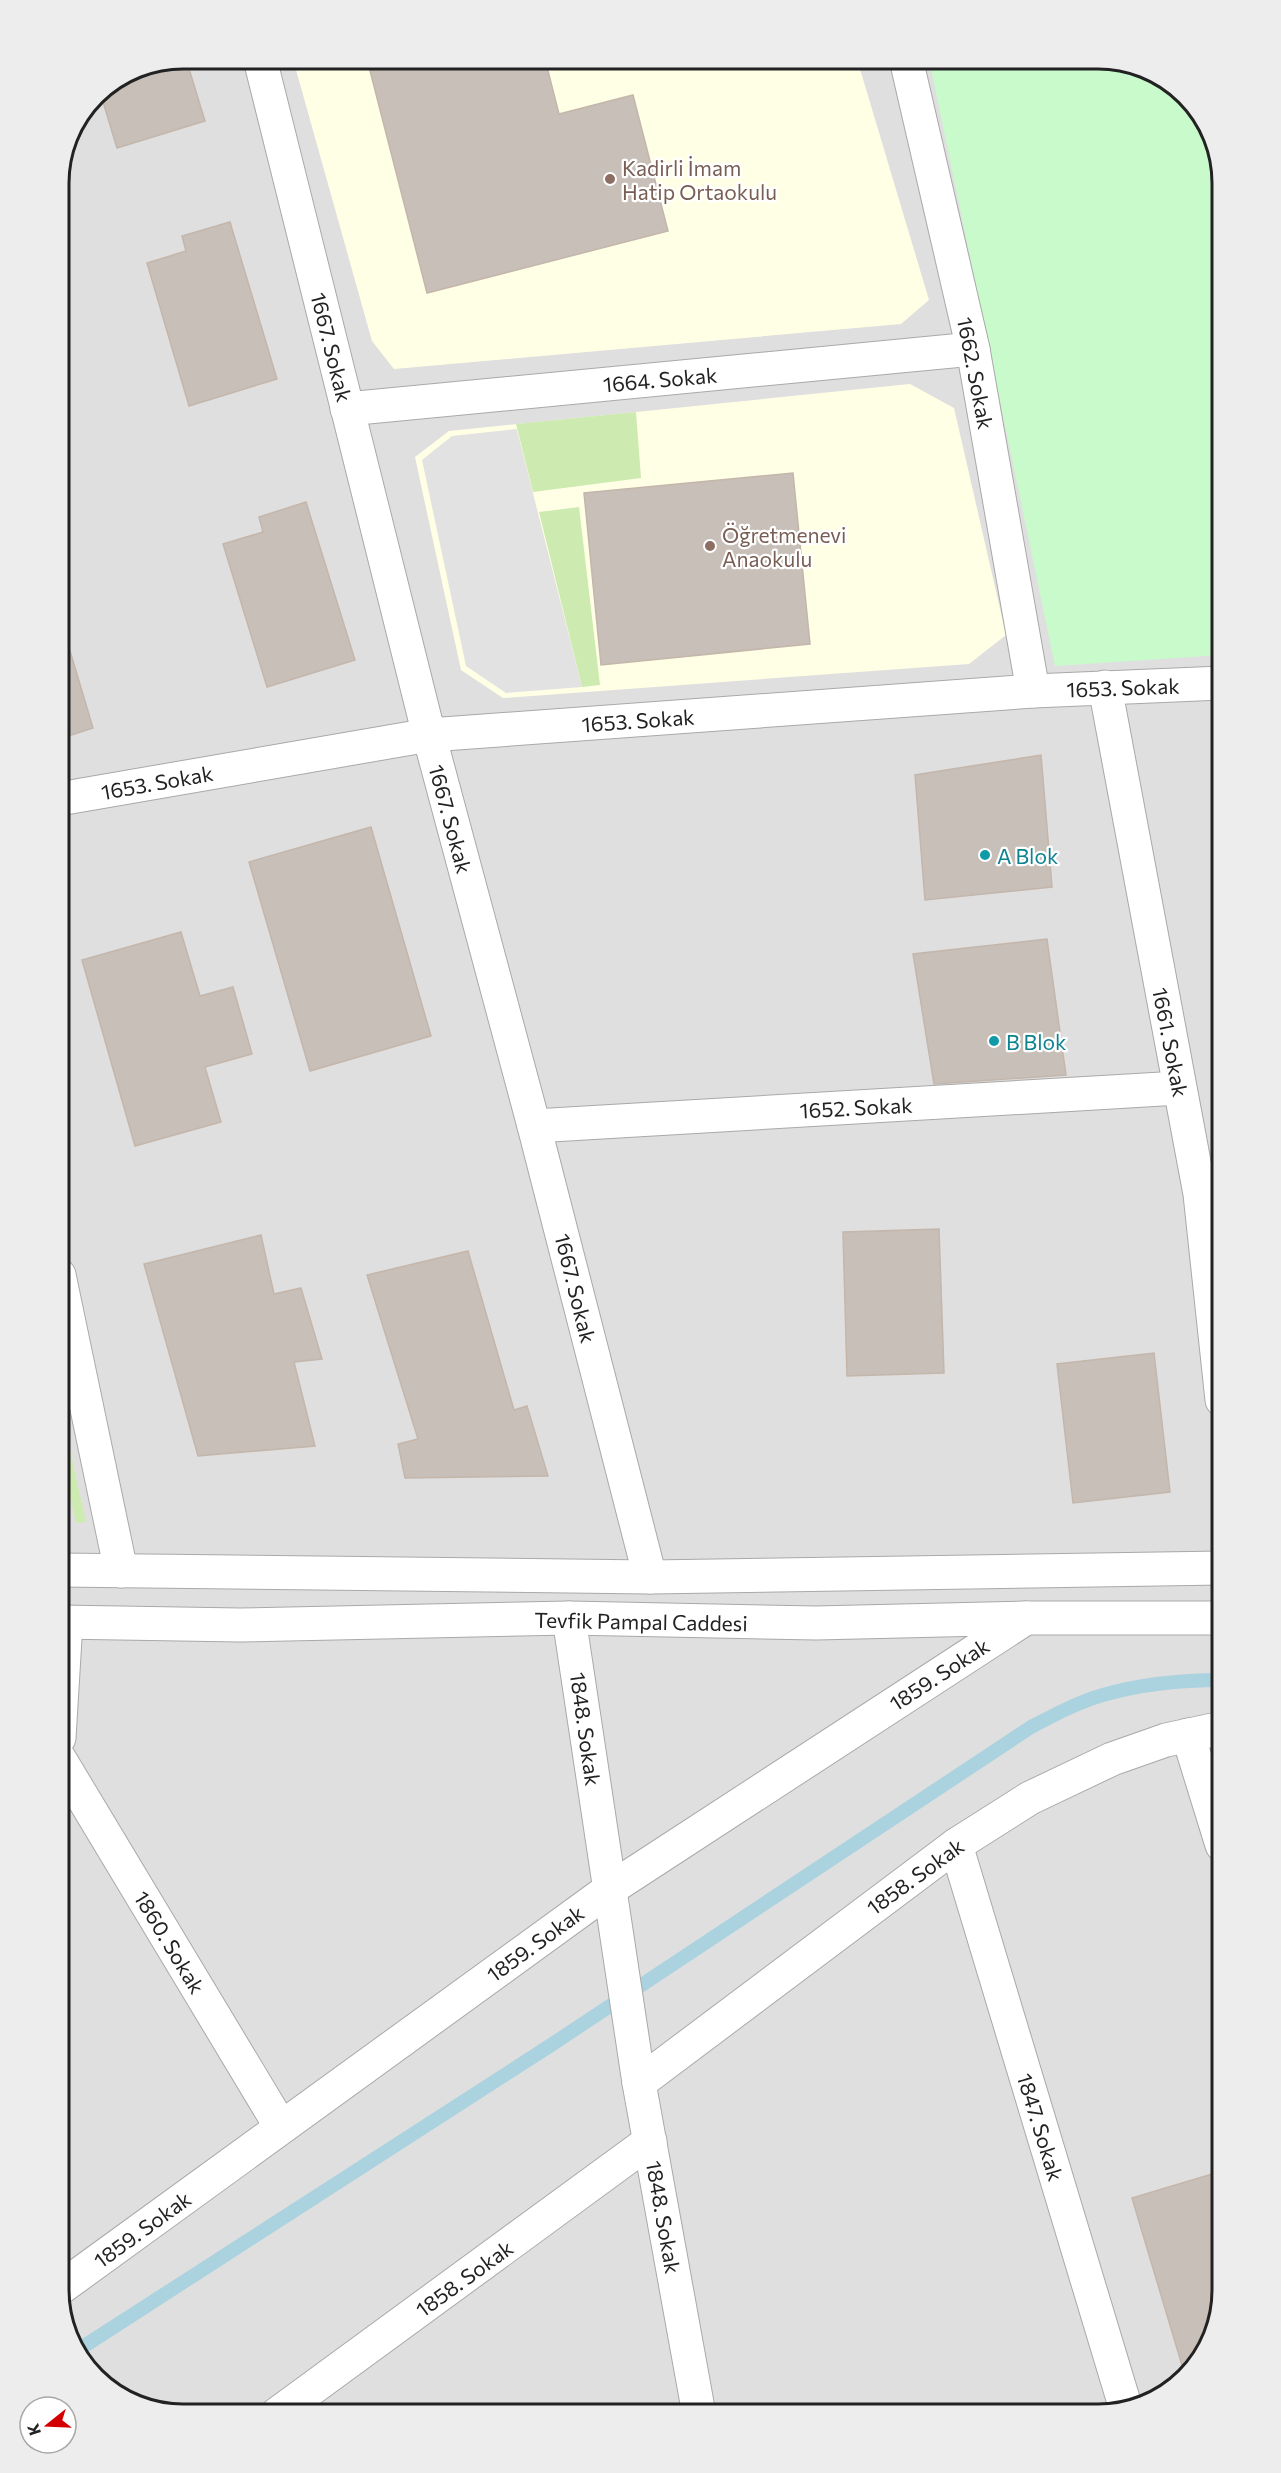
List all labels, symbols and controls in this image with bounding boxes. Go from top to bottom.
place label: Kadirli İmam Hatip Ortaokulu [622,155,777,204]
marker: Kadirli İmam Hatip Ortaokulu [603,172,617,186]
street label: 1667. Sokak [306,290,358,404]
street label: 1662. Sokak [953,315,999,431]
street label: 1664. Sokak [602,362,718,396]
place label: Öğretmenevi Anaokulu [722,522,847,571]
marker: Öğretmenevi Anaokulu [703,539,717,553]
street label: 1653. Sokak [1066,673,1180,701]
street label: 1653. Sokak [581,704,695,736]
street label: 1653. Sokak [99,760,215,804]
street label: 1667. Sokak [424,762,478,876]
place label: A Blok [997,843,1058,868]
marker: A Blok [978,848,992,862]
street label: 1661. Sokak [1148,985,1194,1099]
place label: B Blok [1006,1029,1066,1054]
marker: B Blok [987,1034,1001,1048]
street label: 1652. Sokak [799,1092,913,1122]
street label: 1667. Sokak [550,1231,602,1345]
street label: Tevfik Pampal Caddesi [534,1607,748,1635]
street label: 1859. Sokak [884,1633,994,1715]
street label: 1848. Sokak [566,1671,606,1787]
street label: 1858. Sokak [862,1832,968,1920]
street label: 1860. Sokak [130,1886,210,1998]
street label: 1859. Sokak [482,1899,588,1987]
street label: 1847. Sokak [1013,2070,1069,2184]
street label: 1848. Sokak [642,2159,686,2275]
street label: 1859. Sokak [89,2185,195,2273]
street label: 1858. Sokak [411,2234,517,2322]
north arrow [18,2395,78,2455]
text: K [22,2422,44,2438]

